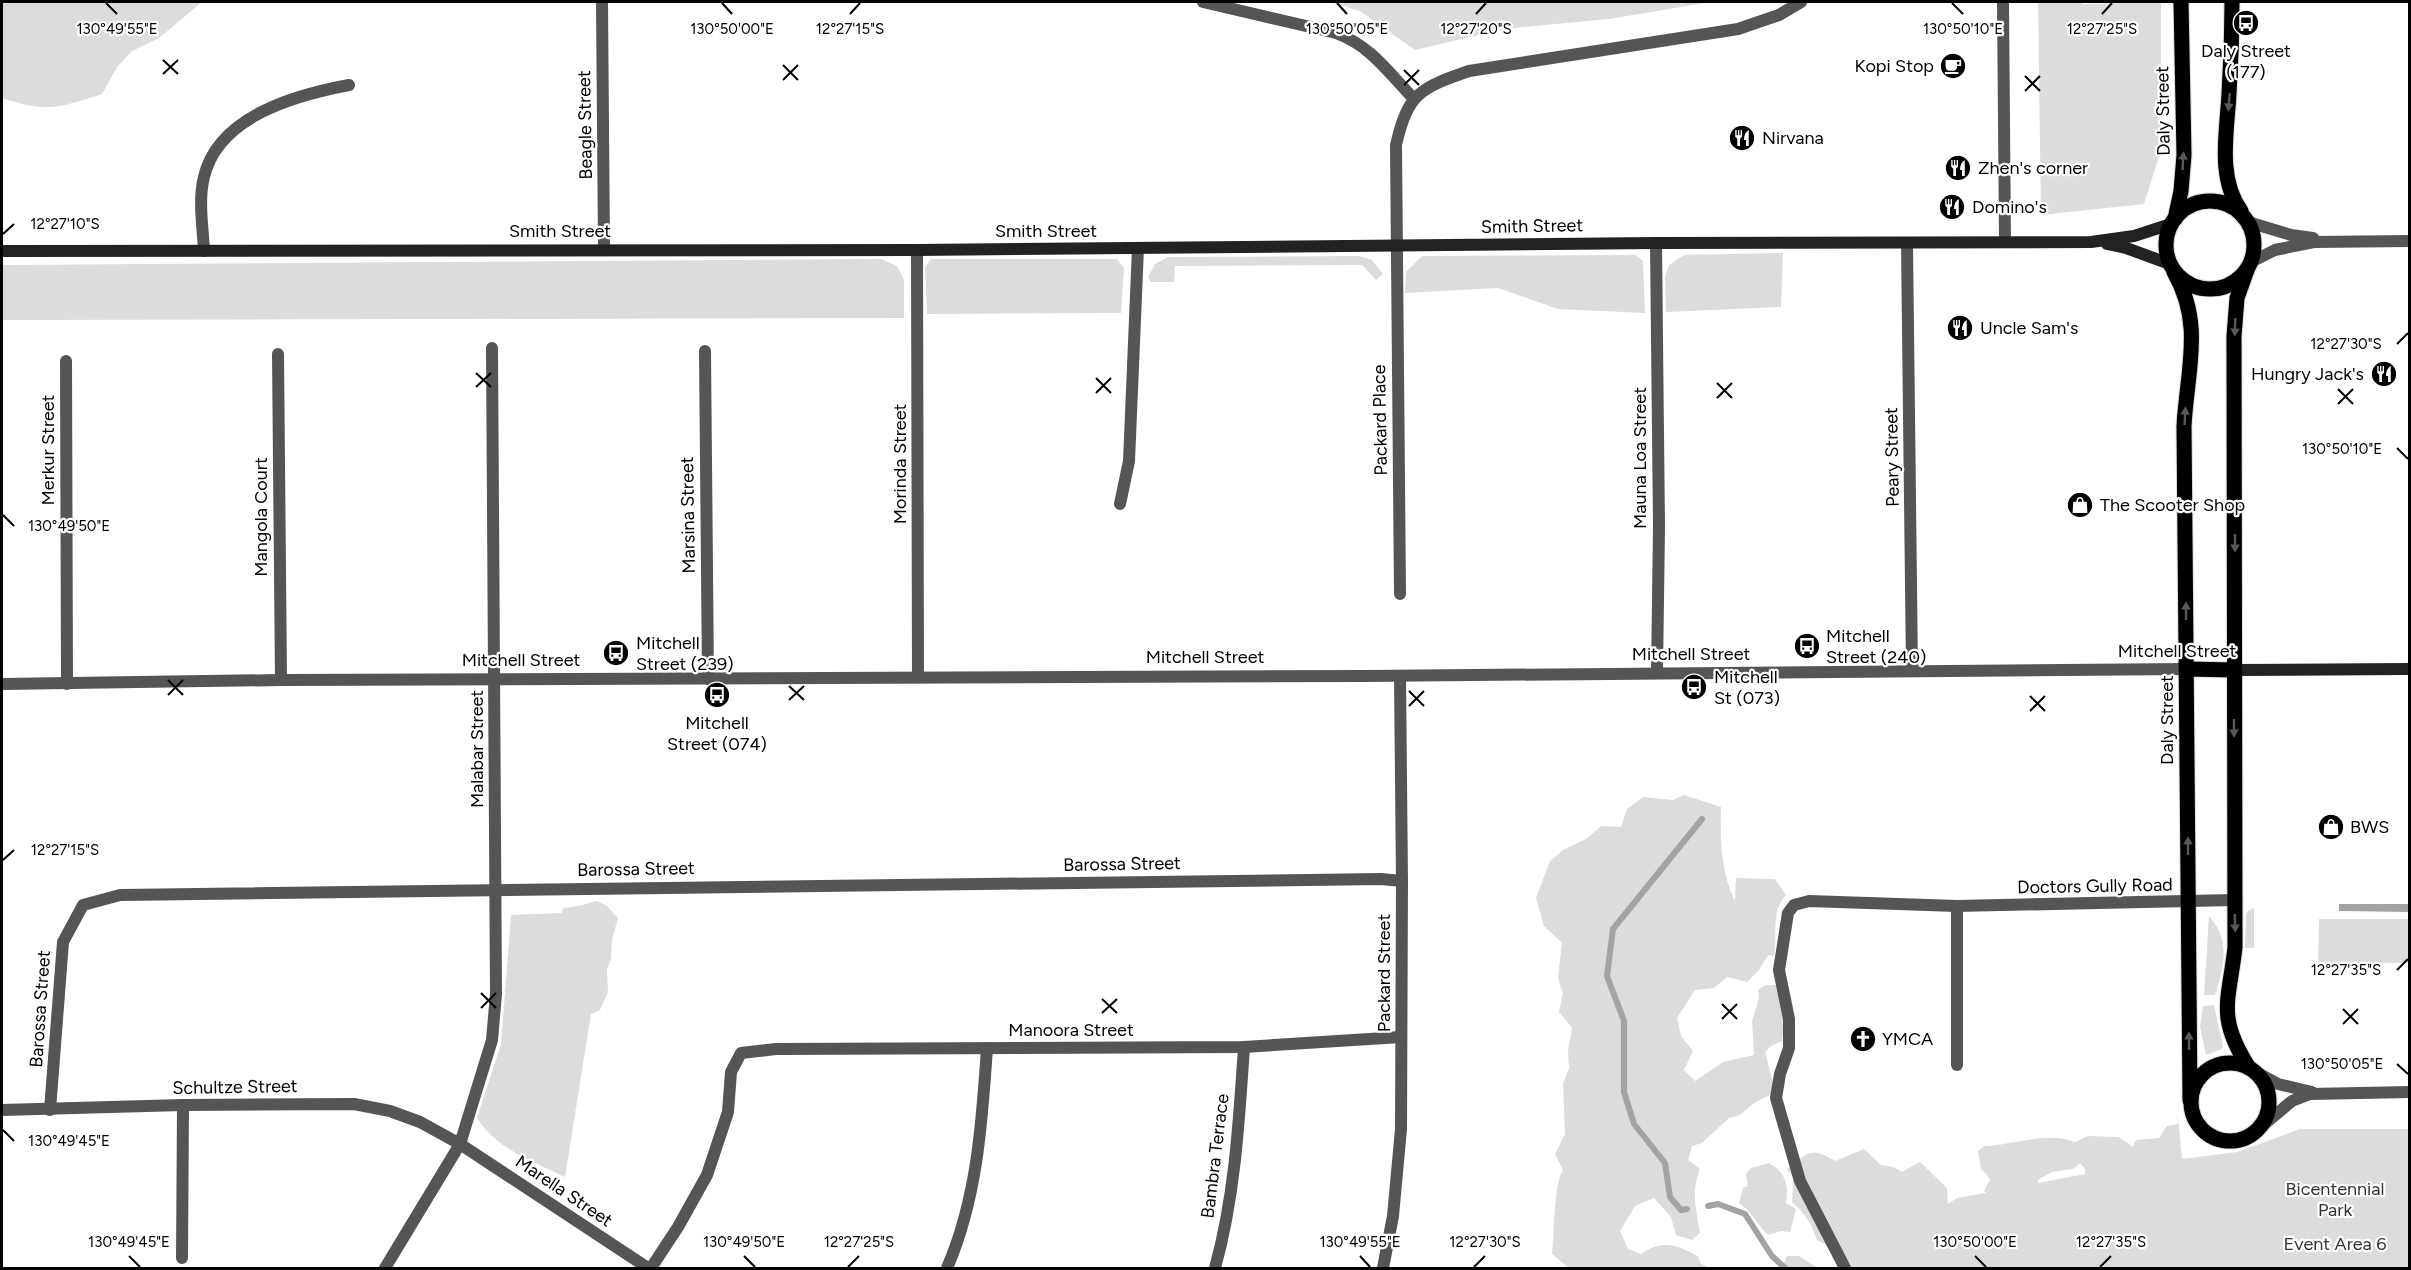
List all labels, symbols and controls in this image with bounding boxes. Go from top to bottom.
bus stop icon: Daly Street (177) [2231,8,2261,38]
text: 130°49'55"E [76,20,158,38]
text: 130°50'00"E [690,20,774,38]
text: 12°27'15"S [816,20,884,38]
text: 130°50'05"E [1306,20,1388,38]
text: 12°27'20"S [1440,20,1512,38]
text: 130°50'10"E [1923,20,2003,38]
text: 12°27'25"S [2067,20,2137,38]
place label: Daly Street (177) [2201,40,2291,83]
cafe icon: Kopi Stop [1938,51,1968,81]
place label: Kopi Stop [1855,55,1934,77]
street label: Daly Street [2151,66,2175,156]
street label: Beagle Street [573,70,597,180]
one-way arrow [2224,92,2233,111]
restaurant icon: Nirvana [1727,123,1757,153]
place label: Nirvana [1762,127,1824,149]
one-way arrow [2179,151,2188,170]
restaurant icon: Zhen's corner [1943,153,1973,183]
place label: Zhen's corner [1978,157,2088,179]
restaurant icon: Domino's [1937,192,1967,222]
place label: Domino's [1972,196,2047,218]
street label: Smith Street [1481,214,1583,238]
text: 12°27'10"S [30,215,100,233]
street label: Smith Street [509,220,611,242]
street label: Smith Street [995,220,1097,242]
restaurant icon: Uncle Sam's [1945,313,1975,343]
place label: Uncle Sam's [1980,317,2078,339]
one-way arrow [2230,317,2239,336]
text: 12°27'30"S [2310,335,2382,353]
restaurant icon: Hungry Jack's [2369,359,2399,389]
place label: Hungry Jack's [2251,363,2364,385]
street label: Packard Place [1368,364,1392,476]
street label: Mauna Loa Street [1629,387,1651,529]
street label: Merkur Street [37,394,59,505]
street label: Morinda Street [889,404,911,524]
one-way arrow [2180,406,2190,425]
street label: Peary Street [1880,407,1904,507]
text: 130°50'10"E [2302,440,2382,458]
street label: Marsina Street [676,456,700,574]
street label: Mangola Court [250,457,272,577]
shop icon: The Scooter Shop [2065,490,2095,520]
place label: The Scooter Shop [2100,494,2245,516]
text: 130°49'50"E [28,517,110,535]
one-way arrow [2230,533,2240,552]
one-way arrow [2181,601,2191,620]
place label: Mitchell Street (240) [1826,625,1926,668]
bus stop icon: Mitchell Street (240) [1792,631,1822,661]
place label: Mitchell Street (239) [636,632,734,675]
bus stop icon: Mitchell Street (239) [601,638,631,668]
street label: Mitchell Street [2118,640,2236,662]
street label: Mitchell Street [1632,643,1750,665]
street label: Mitchell Street [1146,646,1264,668]
street label: Mitchell Street [462,649,580,671]
place label: Mitchell St (073) [1714,666,1780,709]
bus stop icon: Mitchell St (073) [1679,672,1709,702]
street label: Daly Street [2156,675,2178,765]
bus stop icon: Mitchell Street (074) [702,680,732,710]
street label: Malabar Street [466,690,488,808]
place label: Mitchell Street (074) [667,712,767,755]
one-way arrow [2229,719,2239,738]
shop icon: BWS [2316,812,2346,842]
place label: BWS [2350,816,2389,838]
one-way arrow [2183,837,2193,856]
text: 12°27'15"S [31,841,99,859]
street label: Barossa Street [1063,852,1181,876]
street label: Barossa Street [577,857,695,881]
street label: Doctors Gully Road [2017,874,2173,898]
street label: Packard Street [1373,914,1395,1032]
one-way arrow [2230,914,2239,933]
street label: Barossa Street [25,949,55,1068]
text: 12°27'35"S [2311,961,2381,979]
street label: Manoora Street [1008,1019,1134,1041]
church icon: YMCA [1848,1024,1878,1054]
place label: YMCA [1882,1028,1933,1050]
one-way arrow [2185,1032,2194,1051]
text: 130°50'05"E [2301,1055,2383,1073]
street label: Schultze Street [172,1075,298,1099]
street label: Bambra Terrace [1196,1092,1234,1220]
text: 130°49'45"E [28,1132,110,1150]
street label: Marella Street [511,1150,617,1232]
park label: Bicentennial Park [2286,1178,2384,1221]
text: 130°49'45"E [88,1233,170,1251]
text: 130°49'50"E [703,1233,785,1251]
text: 12°27'25"S [824,1233,894,1251]
text: 130°49'55"E [1319,1233,1401,1251]
text: 12°27'30"S [1449,1233,1521,1251]
text: 130°50'00"E [1933,1233,2017,1251]
text: 12°27'35"S [2076,1233,2146,1251]
park label: Event Area 6 [2284,1233,2386,1255]

